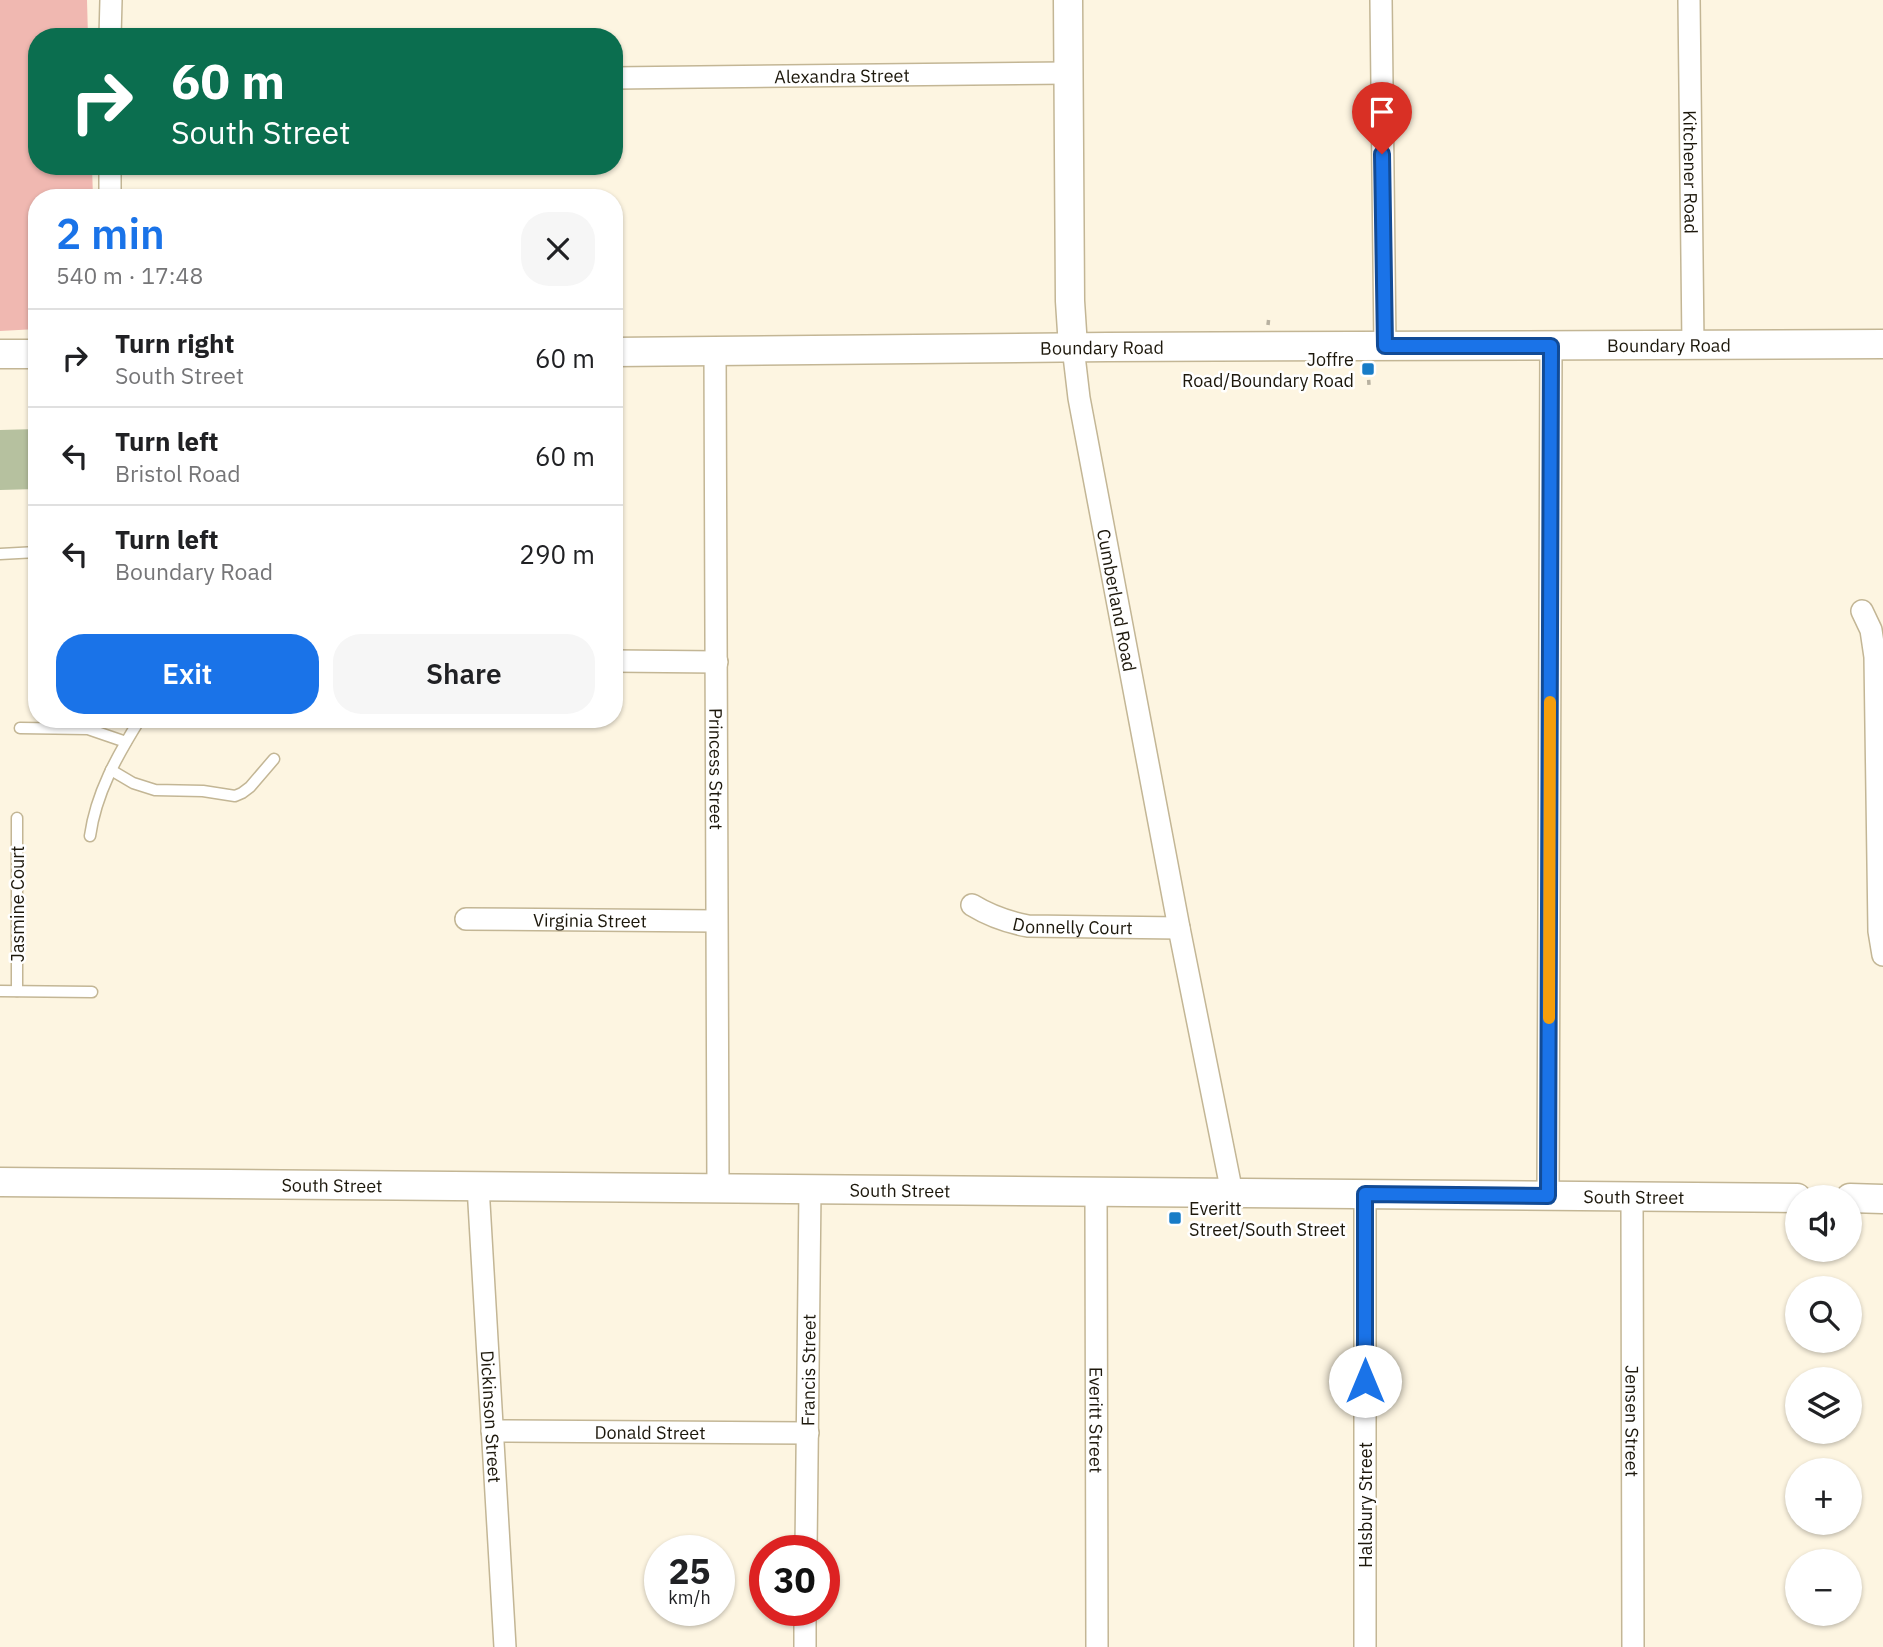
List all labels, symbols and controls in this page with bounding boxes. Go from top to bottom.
text: 60 m [171,49,285,112]
icon: right [56,56,147,147]
street label: Alexandra Street [774,63,910,88]
pin [1352,82,1412,154]
icon: arrive [1363,93,1401,131]
street label: Kitchener Road [1679,110,1703,234]
text: South Street [171,111,350,153]
text: 2 min [56,206,165,261]
button: close [521,212,595,286]
text: 540 m · 17:48 [56,260,203,290]
text: Turn right [115,326,234,360]
street label: Boundary Road [1607,333,1731,357]
street label: Boundary Road [1040,335,1164,359]
icon: right [56,339,94,377]
text: 60 m [535,341,595,375]
place label: Joffre Road/Boundary Road [1182,348,1354,392]
text: South Street [115,360,244,390]
marker: Joffre Road/Boundary Road [1360,361,1376,377]
text: Turn left [115,424,218,458]
icon: left [56,437,94,475]
text: 60 m [535,439,595,473]
text: Bristol Road [115,458,241,488]
text: Turn left [115,522,218,556]
street label: Cumberland Road [1092,527,1142,673]
icon: left [56,535,94,573]
text: 290 m [519,537,595,571]
text: Boundary Road [115,556,273,586]
button: Exit [56,634,319,714]
button: Share [333,634,595,714]
street label: Princess Street [705,708,728,830]
street label: Jasmine Court [6,846,29,962]
street label: Virginia Street [533,908,647,932]
street label: Donnelly Court [1011,912,1133,939]
street label: South Street [281,1173,383,1197]
street label: South Street [849,1178,951,1202]
street label: South Street [1583,1185,1685,1208]
map controls [1785,1185,1862,1626]
button: sound [1785,1185,1862,1262]
place label: Everitt Street/South Street [1189,1197,1346,1241]
marker: Everitt Street/South Street [1167,1210,1183,1226]
button: search [1785,1276,1862,1353]
street label: Francis Street [796,1314,820,1426]
position arrow [1328,1344,1402,1418]
street label: Dickinson Street [476,1350,507,1483]
street label: Jensen Street [1621,1365,1644,1477]
street label: Everitt Street [1085,1367,1108,1473]
button: layers [1785,1367,1862,1444]
street label: Donald Street [594,1420,706,1444]
street label: Halsbury Street [1354,1442,1377,1568]
button: + [1785,1458,1862,1535]
speed limit sign: 30 [749,1535,840,1626]
text: 25 [668,1548,711,1594]
button: − [1785,1549,1862,1626]
text: km/h [668,1586,711,1609]

